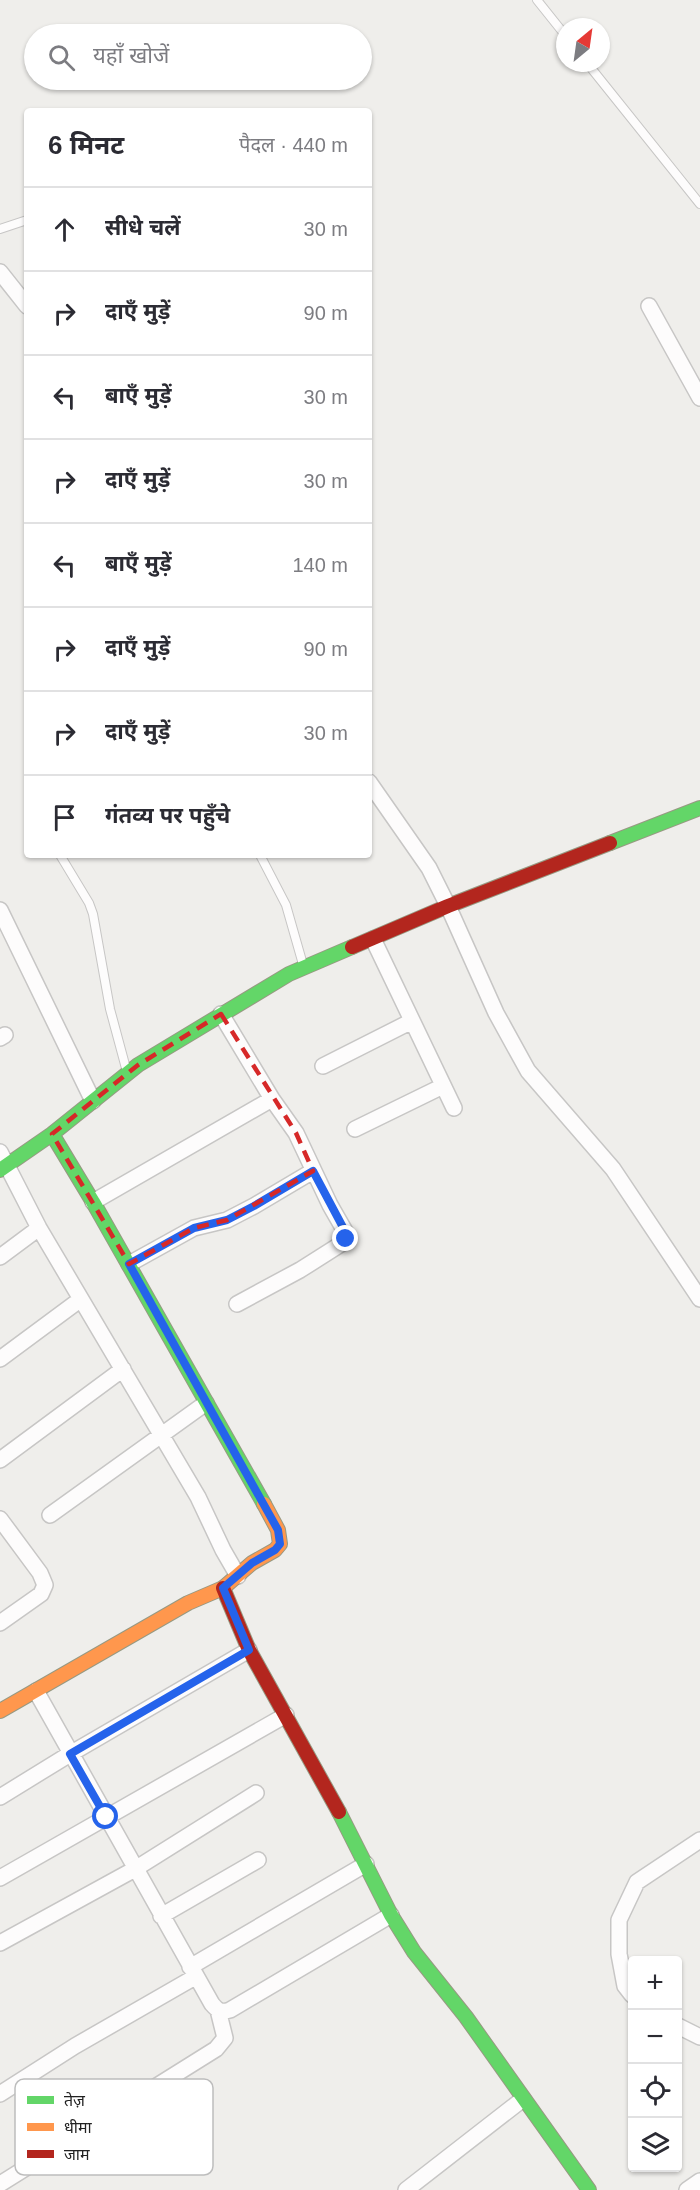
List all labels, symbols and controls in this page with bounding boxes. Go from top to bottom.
north arrow [556,18,610,72]
search box [24,24,372,90]
icon: search [45,41,78,74]
text: यहाँ खोजें [93,43,169,68]
text: 6 मिनट [48,130,124,160]
text: पैदल · 440 m [239,134,348,156]
icon: ahead [48,213,81,246]
text: सीधे चलें [105,215,180,240]
text: 30 m [304,218,348,240]
icon: right [48,297,81,330]
text: दाएँ मुड़ें [105,299,170,324]
text: 90 m [304,302,348,324]
icon: left [48,381,81,414]
text: बाएँ मुड़ें [105,383,171,408]
text: 30 m [304,386,348,408]
icon: right [48,465,81,498]
text: दाएँ मुड़ें [105,467,170,492]
text: 30 m [304,470,348,492]
icon: left [48,549,81,582]
text: बाएँ मुड़ें [105,551,171,576]
text: 140 m [292,554,348,576]
icon: right [48,633,81,666]
text: दाएँ मुड़ें [105,635,170,660]
text: 90 m [304,638,348,660]
icon: right [48,717,81,750]
text: दाएँ मुड़ें [105,719,170,744]
text: 30 m [304,722,348,744]
icon: arrive [48,801,81,834]
text: गंतव्य पर पहुँचे [105,803,230,828]
route end [332,1225,358,1251]
route start [92,1803,118,1829]
map controls [628,1956,682,2172]
button: + [628,1956,682,2010]
button: − [628,2010,682,2064]
button: locate [628,2064,682,2118]
legend [15,2079,213,2175]
text: तेज़ [64,2091,86,2109]
button: layers [628,2118,682,2172]
text: धीमा [64,2119,93,2136]
text: जाम [64,2146,90,2163]

